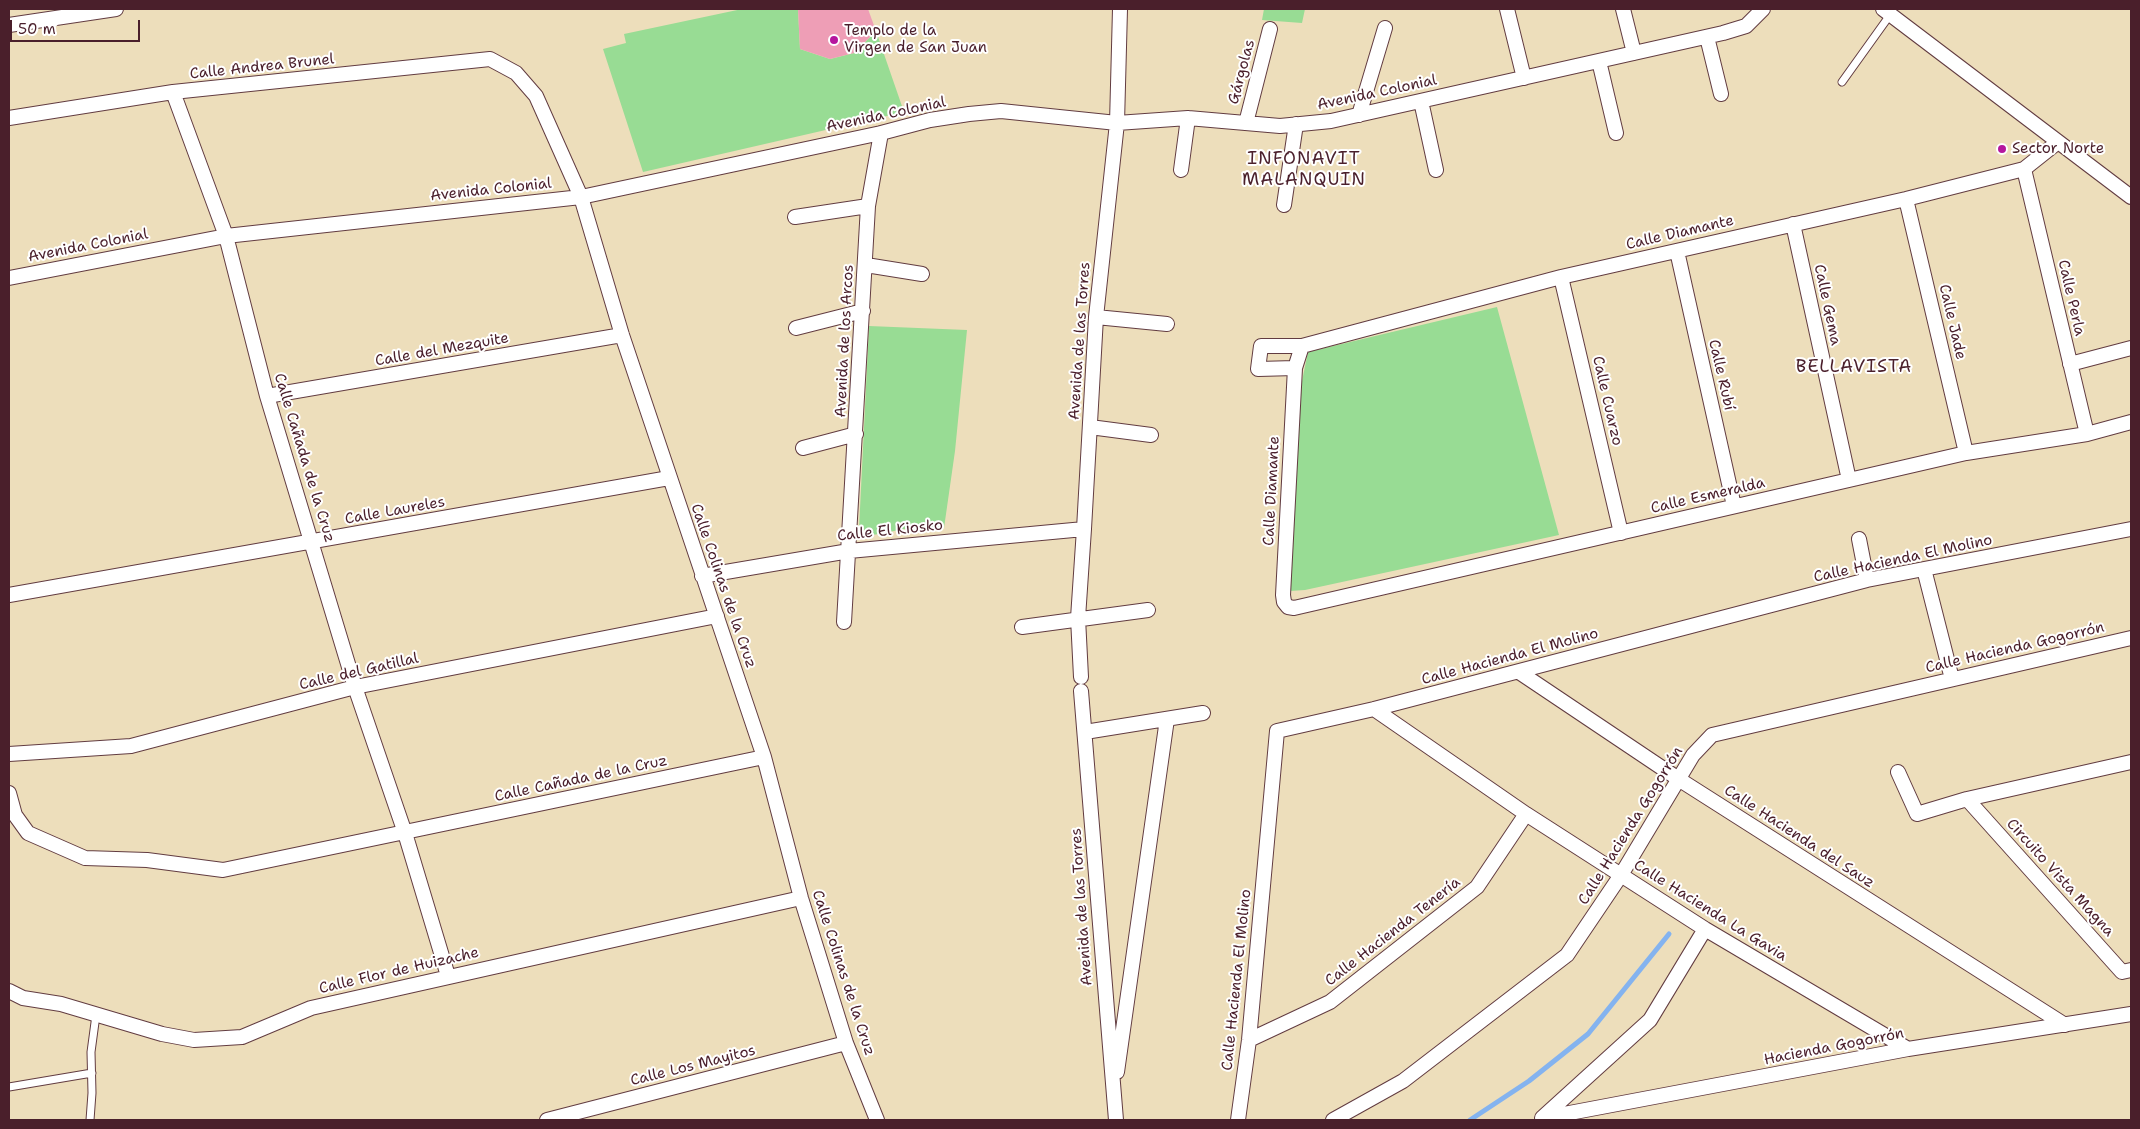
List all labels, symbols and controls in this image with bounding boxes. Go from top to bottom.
scale bar [12,10,142,42]
text: 50 m [18,19,56,39]
place label: Templo de la Virgen de San Juan [844,22,987,57]
marker: Templo de la Virgen de San Juan [828,34,840,46]
street label: Gárgolas [1225,38,1259,106]
street label: Calle Andrea Brunel [189,50,335,84]
street label: Avenida Colonial [1315,72,1439,114]
street label: Avenida Colonial [824,94,948,136]
place label: Sector Norte [2012,140,2104,158]
marker: Sector Norte [1996,143,2008,155]
district label: INFONAVIT MALANQUIN [1241,148,1367,190]
street label: Avenida Colonial [429,175,553,205]
street label: Calle Diamante [1624,212,1736,254]
street label: Avenida Colonial [26,226,150,266]
street label: Calle Perla [2054,258,2088,338]
street label: Avenida de las Torres [1066,261,1094,421]
street label: Calle Gema [1810,263,1844,347]
street label: Avenida de los Arcos [832,264,858,418]
street label: Calle Jade [1935,283,1969,361]
street label: Calle del Mezquite [374,329,510,371]
street label: Calle Rubí [1704,338,1738,412]
street label: Calle Cuarzo [1588,354,1626,448]
district label: BELLAVISTA [1794,356,1914,378]
street label: Calle Cañada de la Cruz [270,371,338,545]
street label: Calle Diamante [1260,436,1284,546]
street label: Calle Esmeralda [1649,474,1767,518]
street label: Calle Laureles [344,493,446,529]
street label: Calle Colinas de la Cruz [686,501,760,671]
street label: Calle El Kiosko [836,517,944,545]
street label: Calle Hacienda El Molino [1812,531,1994,587]
street label: Calle Hacienda Gogorrón [1924,619,2106,677]
street label: Calle Hacienda El Molino [1420,625,1600,689]
street label: Calle del Gatillal [298,650,420,694]
street label: Calle Hacienda Gogorrón [1575,744,1687,908]
street label: Calle Cañada de la Cruz [493,752,669,806]
street label: Calle Hacienda del Sauz [1721,782,1877,892]
street label: Circuito Vista Magna [2002,815,2118,941]
street label: Avenida de las Torres [1068,827,1096,987]
street label: Calle Hacienda La Gavia [1630,856,1790,966]
street label: Calle Hacienda Tenería [1322,874,1464,990]
street label: Calle Colinas de la Cruz [808,888,878,1058]
street label: Calle Hacienda El Molino [1219,888,1255,1072]
street label: Calle Flor de Huizache [317,944,481,998]
street label: Hacienda Gogorrón [1762,1025,1906,1069]
street label: Calle Los Mayitos [629,1042,757,1090]

